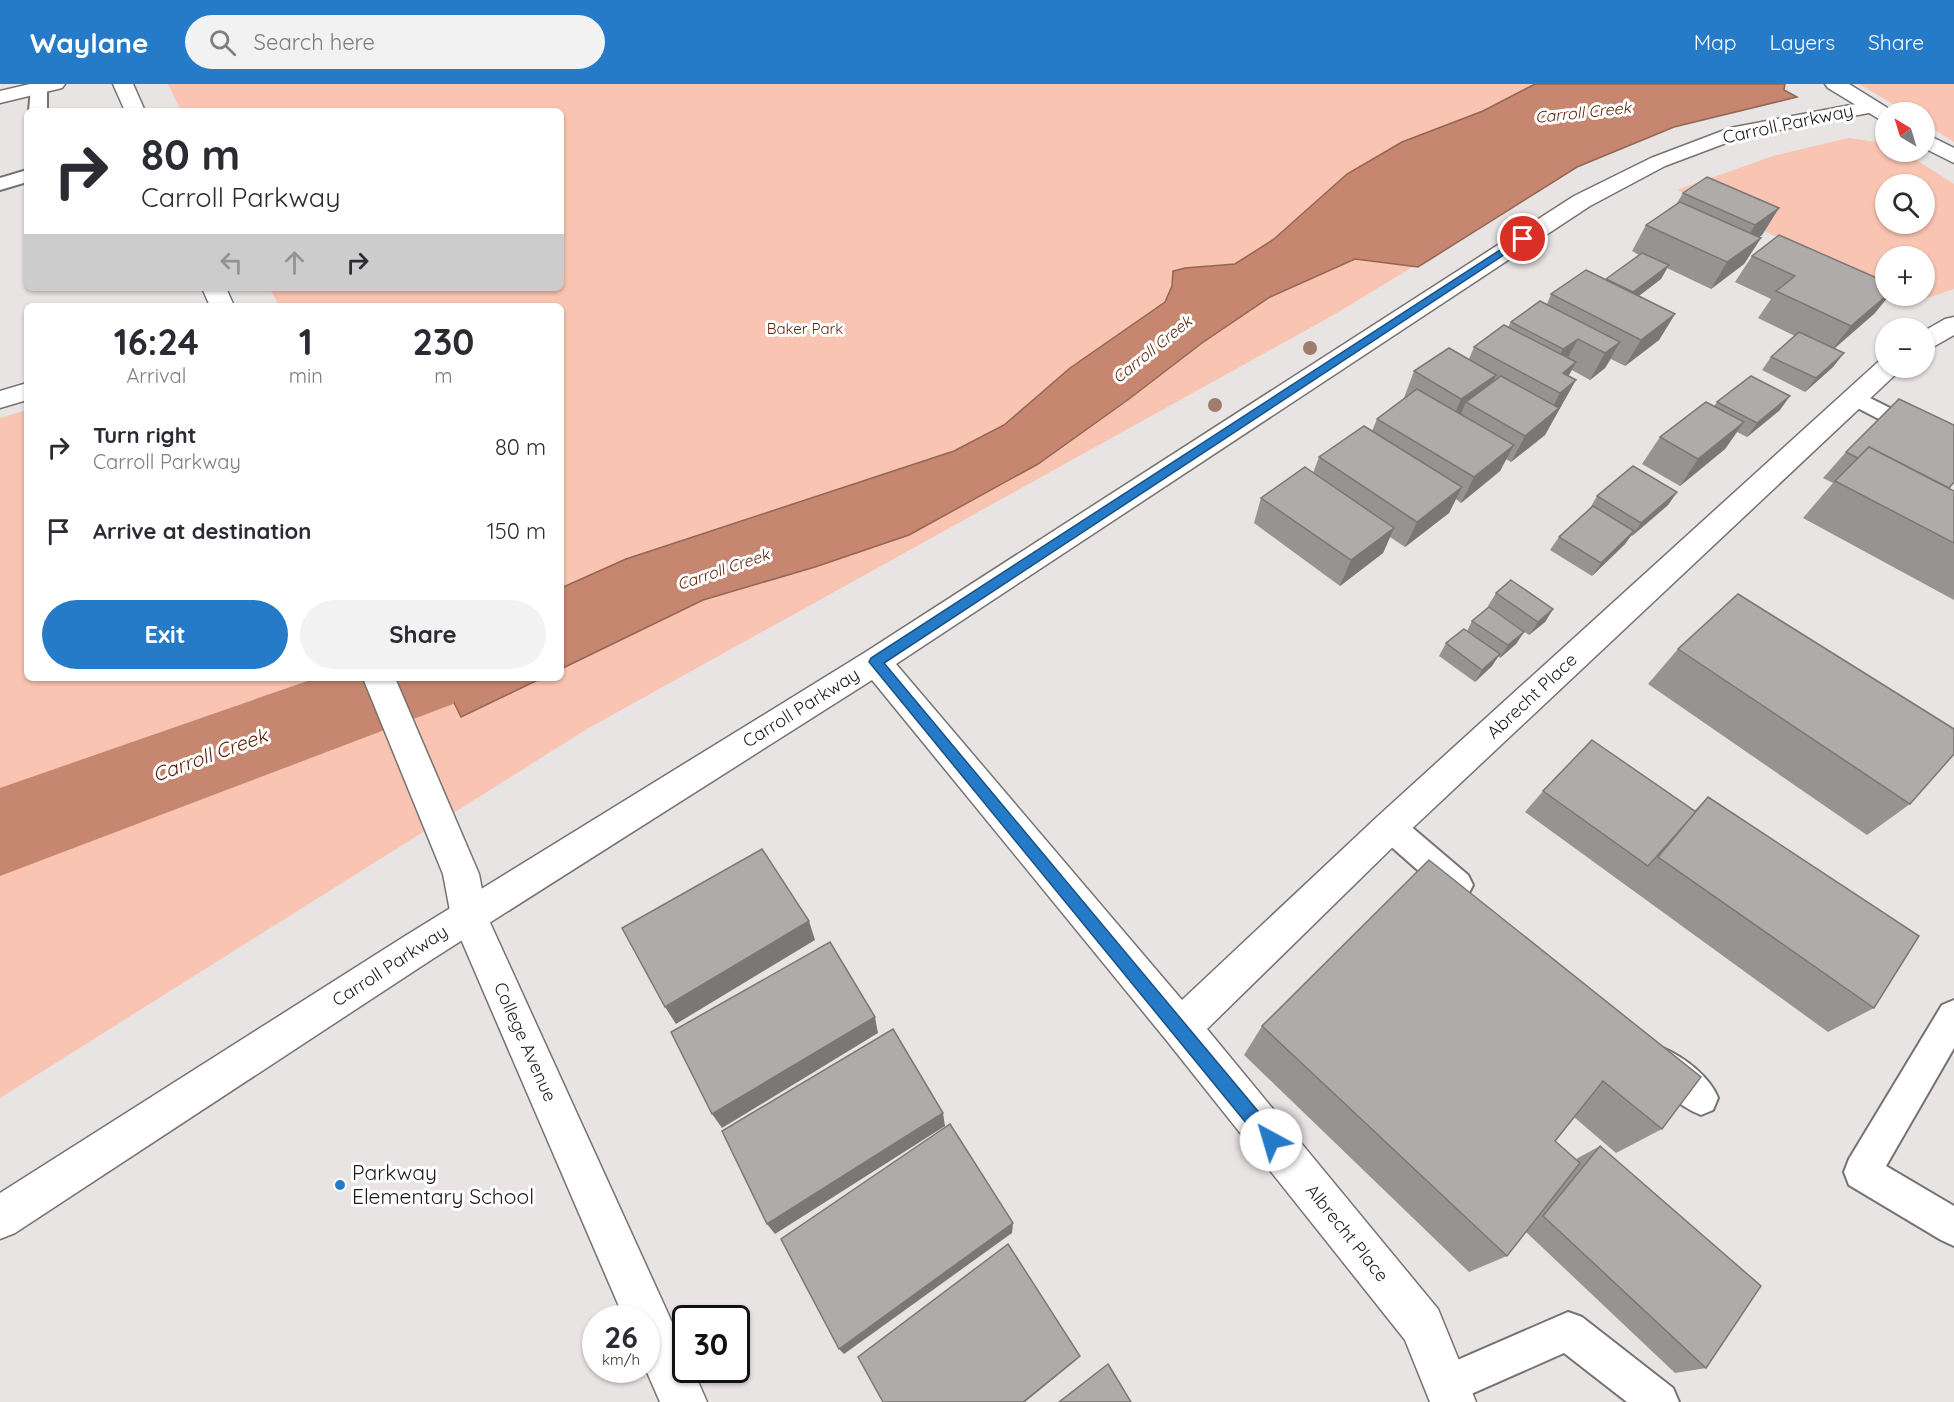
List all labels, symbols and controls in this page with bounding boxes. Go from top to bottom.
search box [185,15,605,69]
text: Waylane [30,25,149,60]
icon: search [206,26,239,59]
text: Search here [254,28,375,56]
text: Map [1694,29,1737,55]
text: Layers [1770,29,1835,55]
text: Share [1868,29,1924,55]
water label: Carroll Creek [1534,97,1633,127]
street label: Carroll Parkway [1720,98,1855,149]
north arrow [1875,102,1935,162]
map controls [1875,102,1935,378]
text: 80 m [141,128,240,181]
icon: right [42,132,120,210]
button: search [1875,174,1935,234]
text: Carroll Parkway [141,180,341,214]
pin [1497,213,1548,264]
icon: arrive [1506,222,1539,255]
icon: left [215,246,248,279]
icon: ahead [278,246,311,279]
icon: right [341,246,374,279]
button: + [1875,246,1935,306]
water label: Carroll Creek [1108,310,1197,387]
button: − [1875,318,1935,378]
text: 16:24 [114,319,199,364]
text: 1 [299,319,313,364]
text: 230 [412,319,474,364]
park label: Baker Park [767,319,843,338]
text: Arrival [126,363,186,388]
text: min [289,363,323,388]
text: m [434,363,453,388]
text: Turn right [93,421,197,449]
icon: right [42,431,75,464]
text: 80 m [495,433,546,461]
text: Carroll Parkway [93,449,241,474]
icon: arrive [42,515,75,548]
text: Arrive at destination [93,517,311,545]
text: 150 m [487,517,546,545]
water label: Carroll Creek [674,543,773,594]
button: Exit [42,600,288,669]
button: Share [300,600,546,669]
street label: Abrecht Place [1482,648,1582,743]
street label: Carroll Parkway [738,663,863,753]
water label: Carroll Creek [149,721,273,787]
street label: Carroll Parkway [328,920,452,1011]
street label: College Avenue [489,979,562,1105]
position arrow [1239,1108,1303,1172]
place label: Parkway Elementary School [352,1159,534,1209]
marker: Parkway Elementary School [333,1178,347,1192]
street label: Albrecht Place [1301,1179,1394,1286]
speed limit sign: 30 [672,1305,750,1383]
text: 26 [604,1318,638,1356]
text: km/h [602,1350,640,1369]

